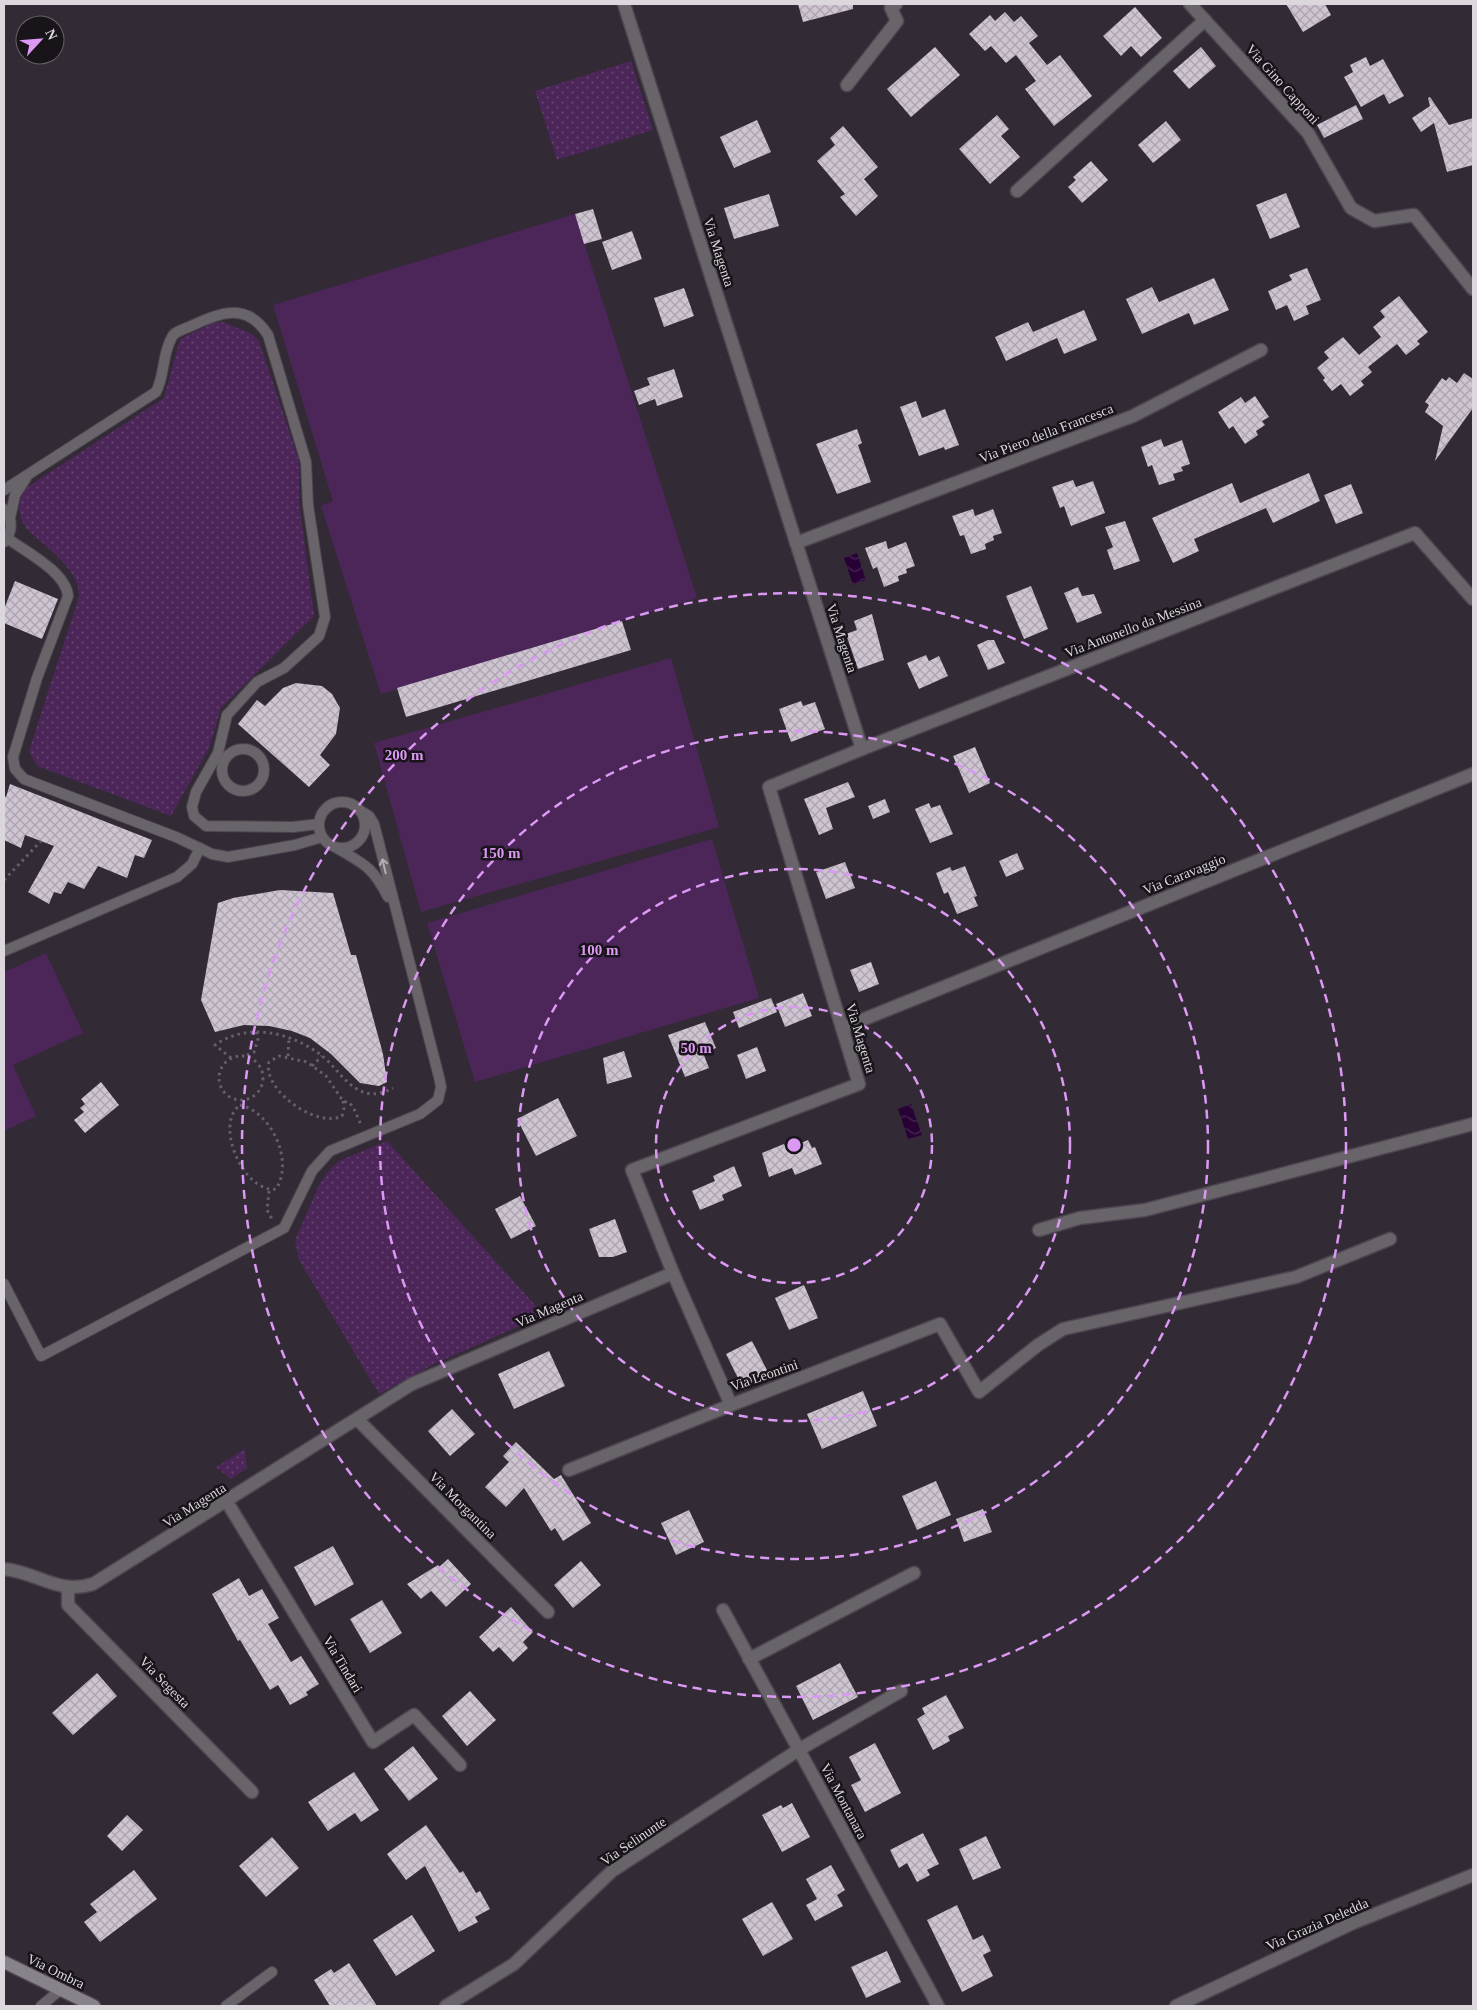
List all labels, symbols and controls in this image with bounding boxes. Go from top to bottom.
north arrow [15,15,65,65]
text: N [42,27,60,42]
street label: Via Gino Capponi [1243,41,1322,127]
street label: Via Magenta [700,216,737,289]
street label: Via Piero della Francesca [977,401,1116,466]
street label: Via Antonello da Messina [1063,594,1204,660]
street label: Via Magenta [823,602,860,675]
text: 200 m [385,747,424,763]
text: 150 m [482,845,521,861]
street label: Via Caravaggio [1141,851,1228,898]
one-way arrow [379,859,388,875]
text: 100 m [580,942,619,958]
street label: Via Magenta [843,1002,878,1075]
text: 50 m [680,1040,712,1056]
centre of rings [785,1136,803,1154]
street label: Via Magenta [513,1288,586,1330]
street label: Via Leontini [728,1357,800,1394]
street label: Via Morgantina [426,1469,500,1542]
street label: Via Magenta [160,1480,229,1531]
street label: Via Tindari [320,1633,365,1695]
street label: Via Segesta [136,1654,193,1712]
street label: Via Montanara [817,1761,870,1842]
street label: Via Selinunte [598,1814,669,1869]
street label: Via Grazia Deledda [1264,1895,1371,1954]
street label: Via Ombra [25,1951,88,1992]

